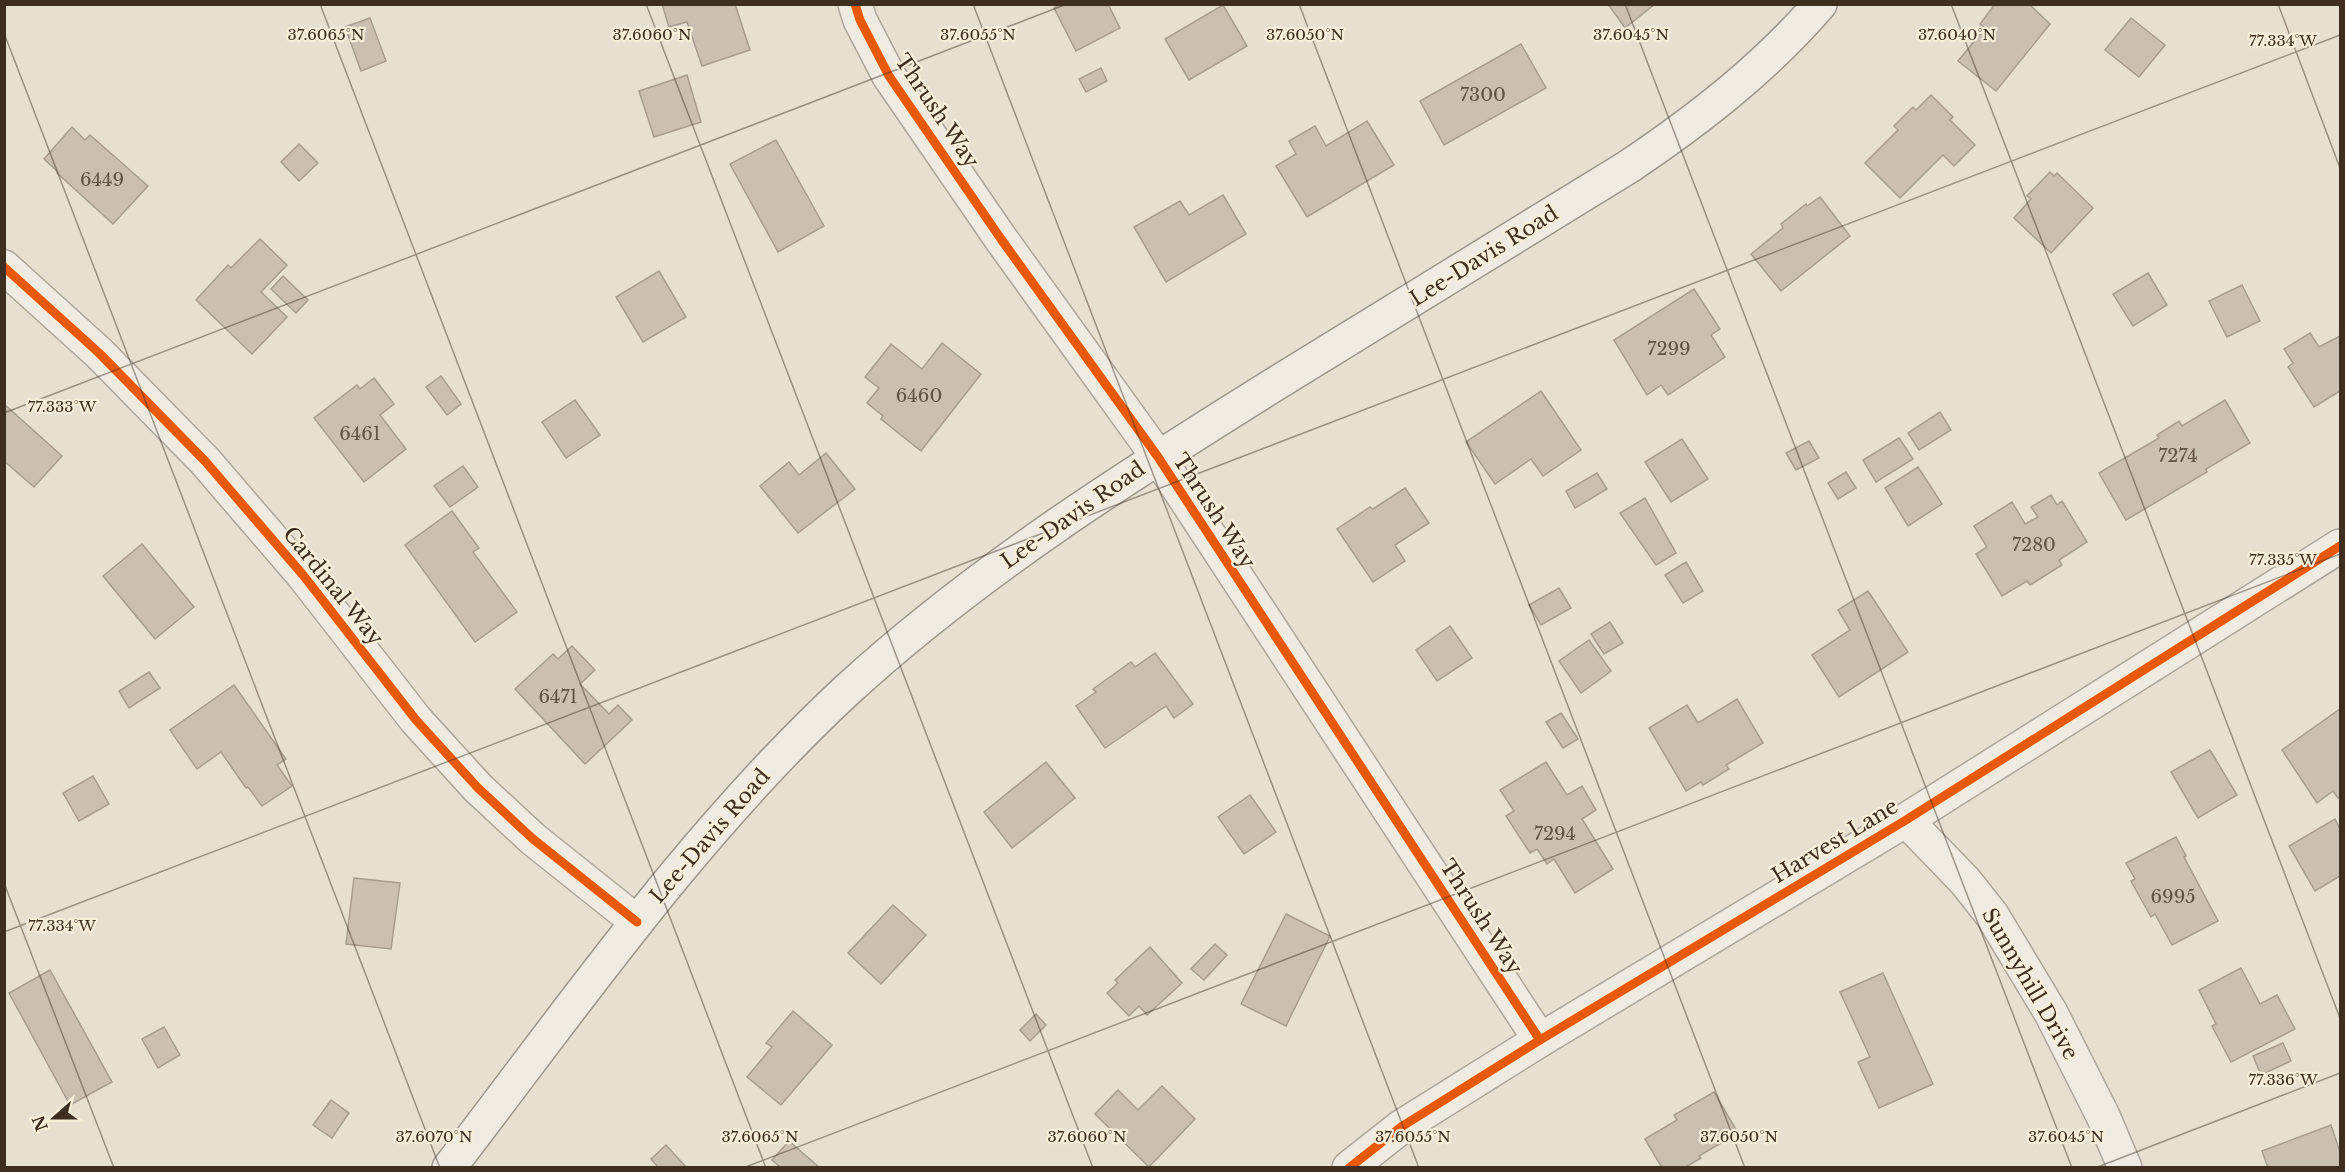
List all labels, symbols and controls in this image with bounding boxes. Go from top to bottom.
text: 37.6065°N [288,25,364,44]
text: 37.6060°N [612,25,692,44]
text: 37.6055°N [940,25,1016,44]
text: 37.6050°N [1266,25,1344,44]
text: 37.6045°N [1593,25,1669,44]
text: 37.6040°N [1918,25,1996,44]
text: 77.334°W [2249,31,2317,50]
street label: Thrush Way [889,49,985,173]
house number: 7300 [1460,84,1506,106]
house number: 6449 [80,169,124,191]
street label: Lee-Davis Road [1405,200,1563,312]
house number: 7299 [1647,338,1691,360]
house number: 6460 [896,385,942,407]
text: 77.333°W [28,397,97,416]
house number: 6461 [339,423,381,445]
house number: 7274 [2158,445,2198,467]
street label: Thrush Way [1167,449,1261,574]
street label: Lee-Davis Road [996,456,1150,574]
street label: Cardinal Way [277,521,389,651]
house number: 7280 [2012,534,2056,556]
text: 77.335°W [2249,550,2317,569]
house number: 6471 [538,686,578,708]
street label: Lee-Davis Road [644,763,776,909]
street label: Harvest Lane [1767,793,1903,889]
house number: 7294 [1534,823,1576,845]
street label: Thrush Way [1434,855,1528,980]
house number: 6995 [2151,886,2195,908]
street label: Sunnyhill Drive [1976,904,2084,1064]
text: 77.334°W [28,916,96,935]
text: 77.336°W [2248,1070,2318,1089]
north arrow [24,1088,84,1148]
text: N [28,1113,52,1134]
text: 37.6070°N [396,1127,472,1146]
text: 37.6065°N [722,1127,798,1146]
text: 37.6060°N [1047,1127,1127,1146]
text: 37.6055°N [1375,1127,1451,1146]
text: 37.6050°N [1700,1127,1778,1146]
text: 37.6045°N [2028,1127,2104,1146]

